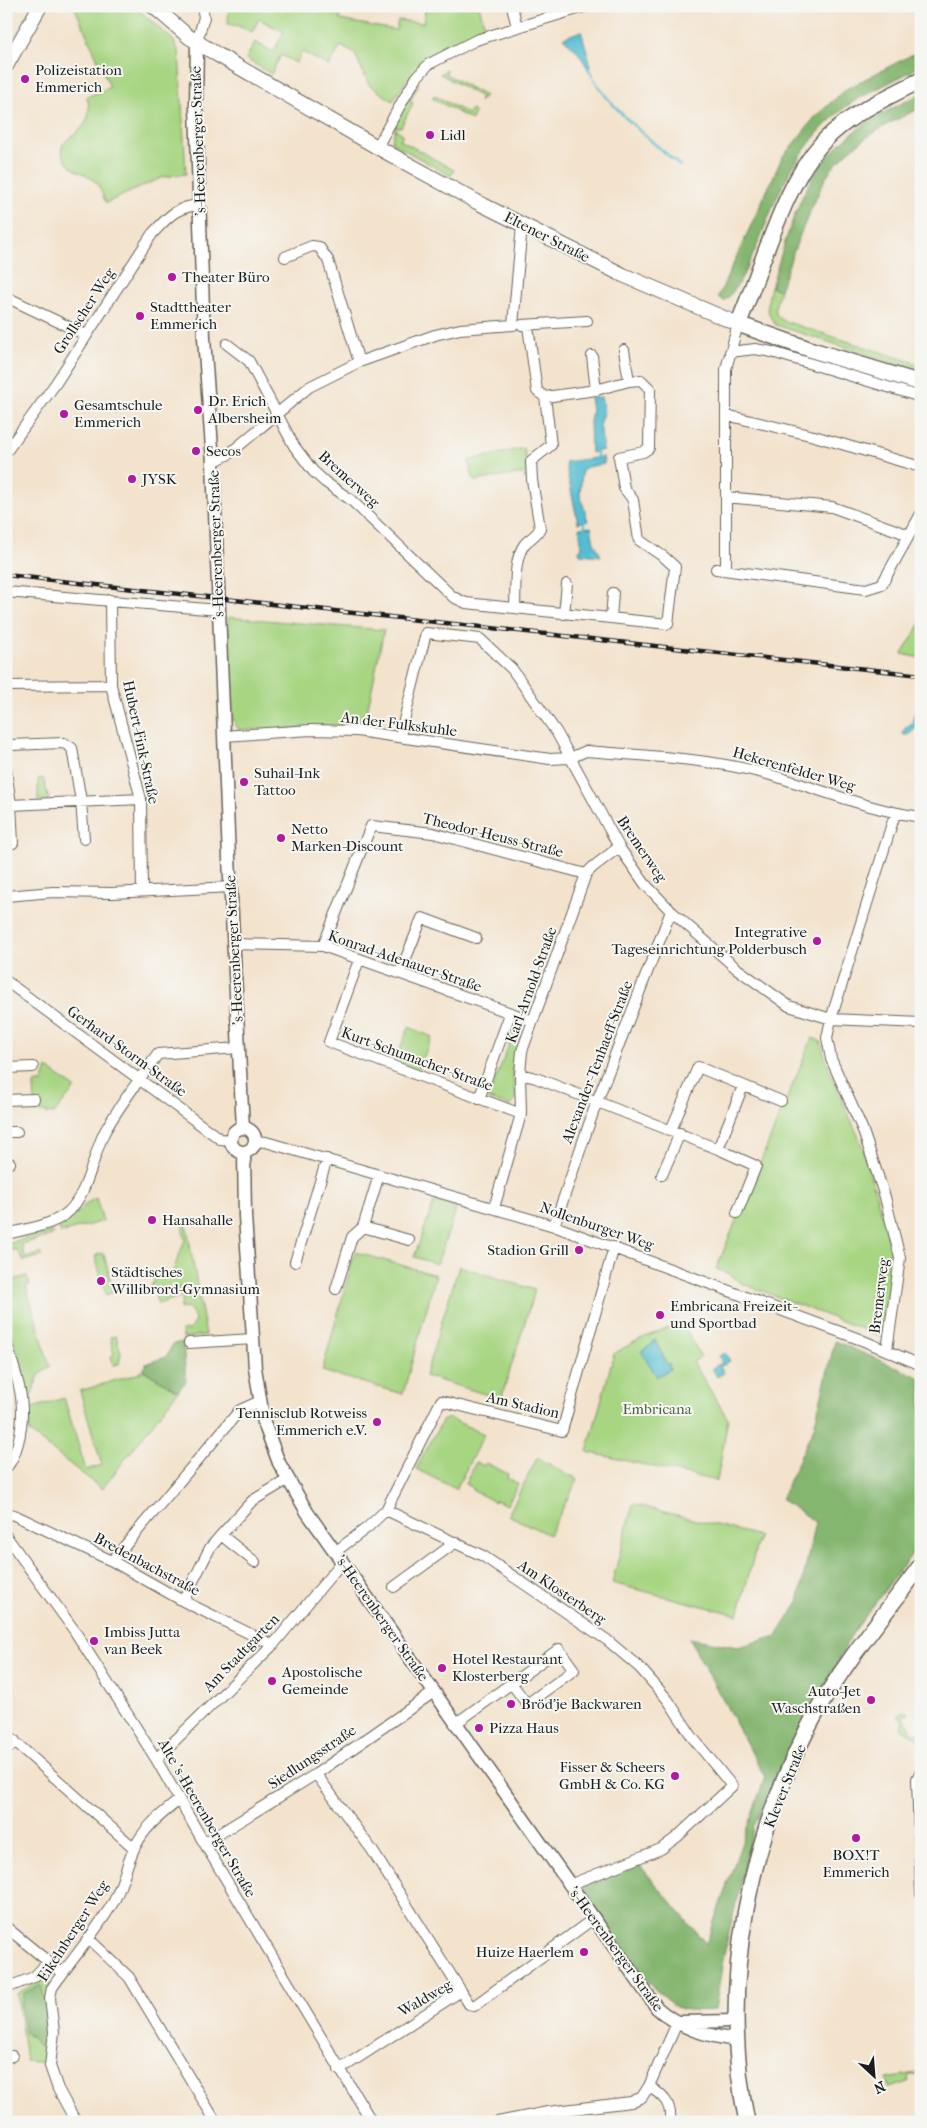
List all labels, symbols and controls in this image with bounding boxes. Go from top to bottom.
place label: Polizeistation Emmerich [35,61,122,96]
street label: 's-Heerenberger Straße [186,65,210,216]
marker: Polizeistation Emmerich [19,73,31,85]
place label: Lidl [440,126,466,144]
marker: Lidl [424,129,436,141]
street label: Eltener Straße [501,208,593,267]
street label: Grollscher Weg [49,264,119,358]
place label: Theater Büro [182,268,270,286]
marker: Theater Büro [166,271,178,283]
place label: Stadttheater Emmerich [150,298,231,333]
marker: Stadttheater Emmerich [134,310,146,322]
place label: Dr. Erich Albersheim [207,392,282,427]
place label: Gesamtschule Emmerich [74,396,163,431]
marker: Dr. Erich Albersheim [192,404,204,416]
marker: Gesamtschule Emmerich [58,408,70,420]
place label: Secos [206,442,241,460]
marker: Secos [190,445,202,457]
street label: Bremerweg [315,447,384,512]
street label: 's-Heerenberger Straße [204,469,228,620]
place label: JYSK [141,470,178,488]
marker: JYSK [126,473,138,485]
street label: Hubert-Fink-Straße [119,679,163,806]
street label: An der Fulkskuhle [339,708,459,740]
street label: Hekerenfelder Weg [731,743,858,795]
place label: Suhail-Ink Tattoo [254,764,321,799]
marker: Suhail-Ink Tattoo [238,776,250,788]
street label: Theodor-Heuss-Straße [421,809,566,861]
street label: Bremerweg [613,812,671,886]
place label: Netto Marken-Discount [291,820,404,855]
marker: Netto Marken-Discount [275,832,287,844]
street label: 's-Heerenberger Straße [221,874,247,1025]
place label: Integrative Tageseinrichtung Polderbusch [611,923,808,958]
street label: Karl-Arnold-Straße [502,924,561,1046]
street label: Konrad-Adenauer-Straße [326,926,485,996]
marker: Integrative Tageseinrichtung Polderbusch [811,935,823,947]
street label: Alexander-Tenhaeff-Straße [557,978,637,1147]
street label: Gerhard-Storm-Straße [64,1002,191,1101]
street label: Kurt-Schumacher-Straße [339,1023,496,1095]
street label: Nollenburger Weg [538,1198,657,1254]
place label: Hansahalle [162,1211,234,1229]
marker: Hansahalle [146,1214,158,1226]
place label: Stadion Grill [487,1241,569,1259]
marker: Stadion Grill [573,1244,585,1256]
street label: Bremerweg [865,1256,893,1335]
place label: Städtisches Willibrord-Gymnasium [110,1263,260,1298]
marker: Städtisches Willibrord-Gymnasium [95,1275,107,1287]
place label: Embricana Freizeit- und Sportbad [669,1297,798,1332]
marker: Embricana Freizeit- und Sportbad [654,1309,666,1321]
street label: Am Stadion [484,1388,561,1422]
park label: Embricana [622,1400,693,1418]
place label: Tennisclub Rotweiss Emmerich e.V. [236,1404,367,1439]
marker: Tennisclub Rotweiss Emmerich e.V. [371,1416,383,1428]
street label: Bredenbachstraße [91,1529,204,1600]
street label: 's-Heerenberger Straße [332,1551,433,1685]
street label: Am Klosterberg [514,1555,610,1629]
street label: Am Stadtgarten [198,1610,283,1697]
place label: Imbiss Jutta van Beek [104,1623,181,1658]
marker: Imbiss Jutta van Beek [88,1635,100,1647]
place label: Hotel Restaurant Klosterberg [452,1650,564,1685]
marker: Hotel Restaurant Klosterberg [436,1662,448,1674]
place label: Apostolische Gemeinde [281,1663,363,1698]
marker: Apostolische Gemeinde [266,1675,278,1687]
place label: Auto-Jet Waschstraßen [770,1682,862,1717]
marker: Auto-Jet Waschstraßen [865,1694,877,1706]
place label: Bröd'je Backwaren [521,1695,642,1713]
marker: Bröd'je Backwaren [505,1698,517,1710]
place label: Pizza Haus [489,1719,559,1737]
street label: Siedlungsstraße [265,1721,360,1793]
marker: Pizza Haus [473,1722,485,1734]
street label: Alte 's-Heerenberger Straße [154,1735,260,1901]
street label: Klever Straße [760,1741,810,1830]
place label: Fisser & Scheers GmbH & Co. KG [559,1758,665,1793]
marker: Fisser & Scheers GmbH & Co. KG [669,1770,681,1782]
marker: BOX!T Emmerich [850,1832,862,1844]
place label: BOX!T Emmerich [822,1846,890,1881]
street label: Eikelnberger Weg [34,1876,113,1985]
street label: 's-Heerenberger Straße [565,1883,668,2015]
place label: Huize Haerlem [476,1943,575,1961]
marker: Huize Haerlem [578,1946,590,1958]
street label: Waldweg [394,1975,456,2021]
north arrow [850,2050,900,2100]
text: N [871,2077,888,2097]

